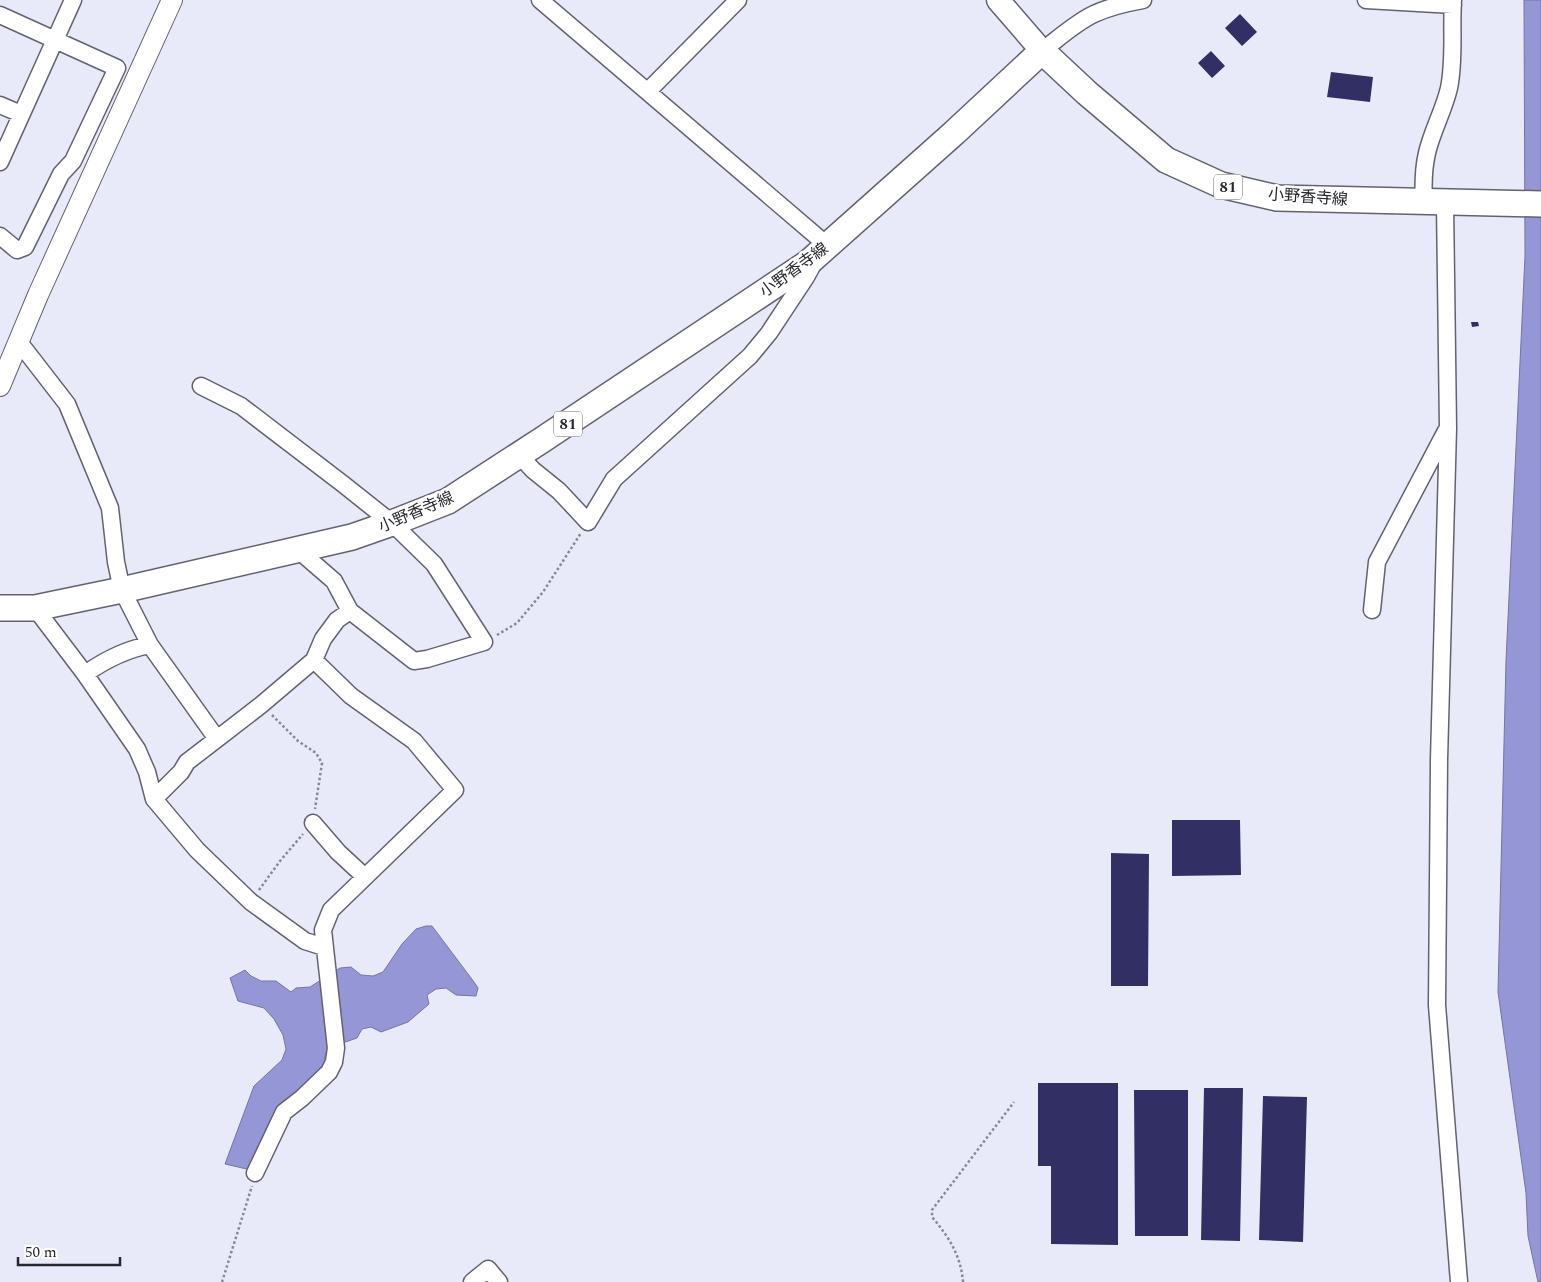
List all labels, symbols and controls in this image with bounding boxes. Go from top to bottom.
road number: 81 [1214,174,1242,200]
street label: 小野香寺線 [1267,182,1349,212]
street label: 小野香寺線 [755,237,833,303]
road number: 81 [554,412,582,436]
street label: 小野香寺線 [374,485,458,539]
scale bar [18,1234,120,1266]
text: 50 m [25,1241,57,1264]

